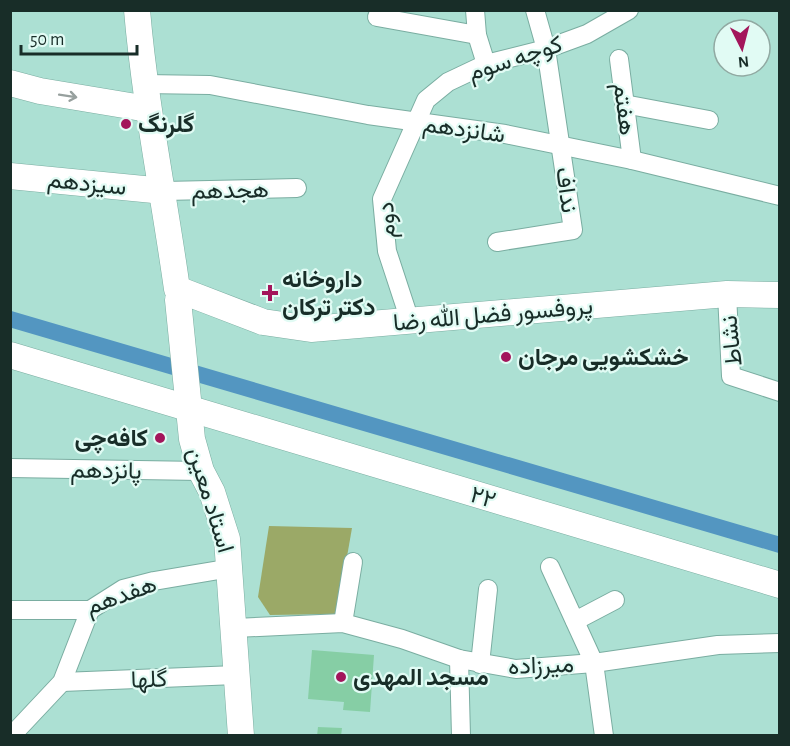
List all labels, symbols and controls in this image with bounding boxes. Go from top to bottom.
scale bar [21,18,136,56]
north arrow [712,18,772,78]
text: 50 m [30,31,64,49]
street label: کوچه سوم [465,32,566,88]
text: N [737,53,750,70]
street label: هفتم [606,82,639,137]
one-way arrow [57,90,77,101]
place label: گلرنگ [138,112,194,139]
street label: شانزدهم [421,112,507,151]
marker: گلرنگ [119,117,133,131]
street label: نداف [551,166,581,215]
street label: سیزدهم [46,168,128,203]
street label: هجدهم [191,178,269,207]
street label: دوم [374,201,403,239]
place label: داروخانه دکتر ترکان [282,268,375,322]
marker: داروخانه دکتر ترکان [263,286,277,300]
street label: پروفسور فضل الله رضا [392,291,594,339]
street label: نشاط [717,314,747,368]
place label: خشکشویی مرجان [518,346,689,372]
marker: خشکشویی مرجان [499,350,513,364]
place label: کافه‌چی [74,427,148,454]
marker: کافه‌چی [153,431,167,445]
street label: استاد معین [182,445,237,556]
street label: پانزدهم [70,458,142,487]
street label: ۲۲ [467,483,498,513]
street label: هفدهم [83,572,161,623]
street label: میرزاده [508,653,575,681]
street label: گلها [130,666,168,695]
place label: مسجد المهدی [353,666,489,692]
marker: مسجد المهدی [334,670,348,684]

